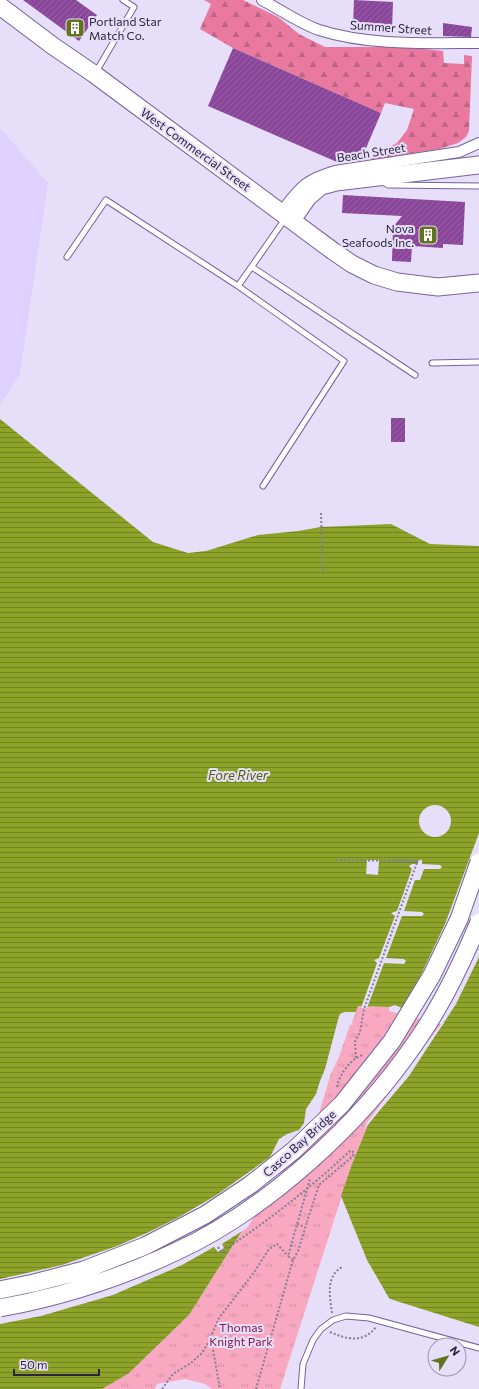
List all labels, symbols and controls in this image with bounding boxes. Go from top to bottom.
place label: Portland Star Match Co. [89,14,162,42]
building icon: Portland Star Match Co. [64,17,86,39]
street label: Summer Street [350,17,432,37]
street label: West Commercial Street [138,104,254,194]
street label: Beach Street [336,140,406,164]
place label: Nova Seafoods Inc. [342,221,414,249]
building icon: Nova Seafoods Inc. [417,224,439,246]
water label: Fore River [208,767,269,783]
street label: Casco Bay Bridge [260,1107,338,1179]
park label: Thomas Knight Park [209,1320,273,1348]
north arrow [427,1337,467,1377]
text: N [448,1343,463,1358]
scale bar [14,1351,99,1377]
text: 50 m [20,1357,48,1371]

